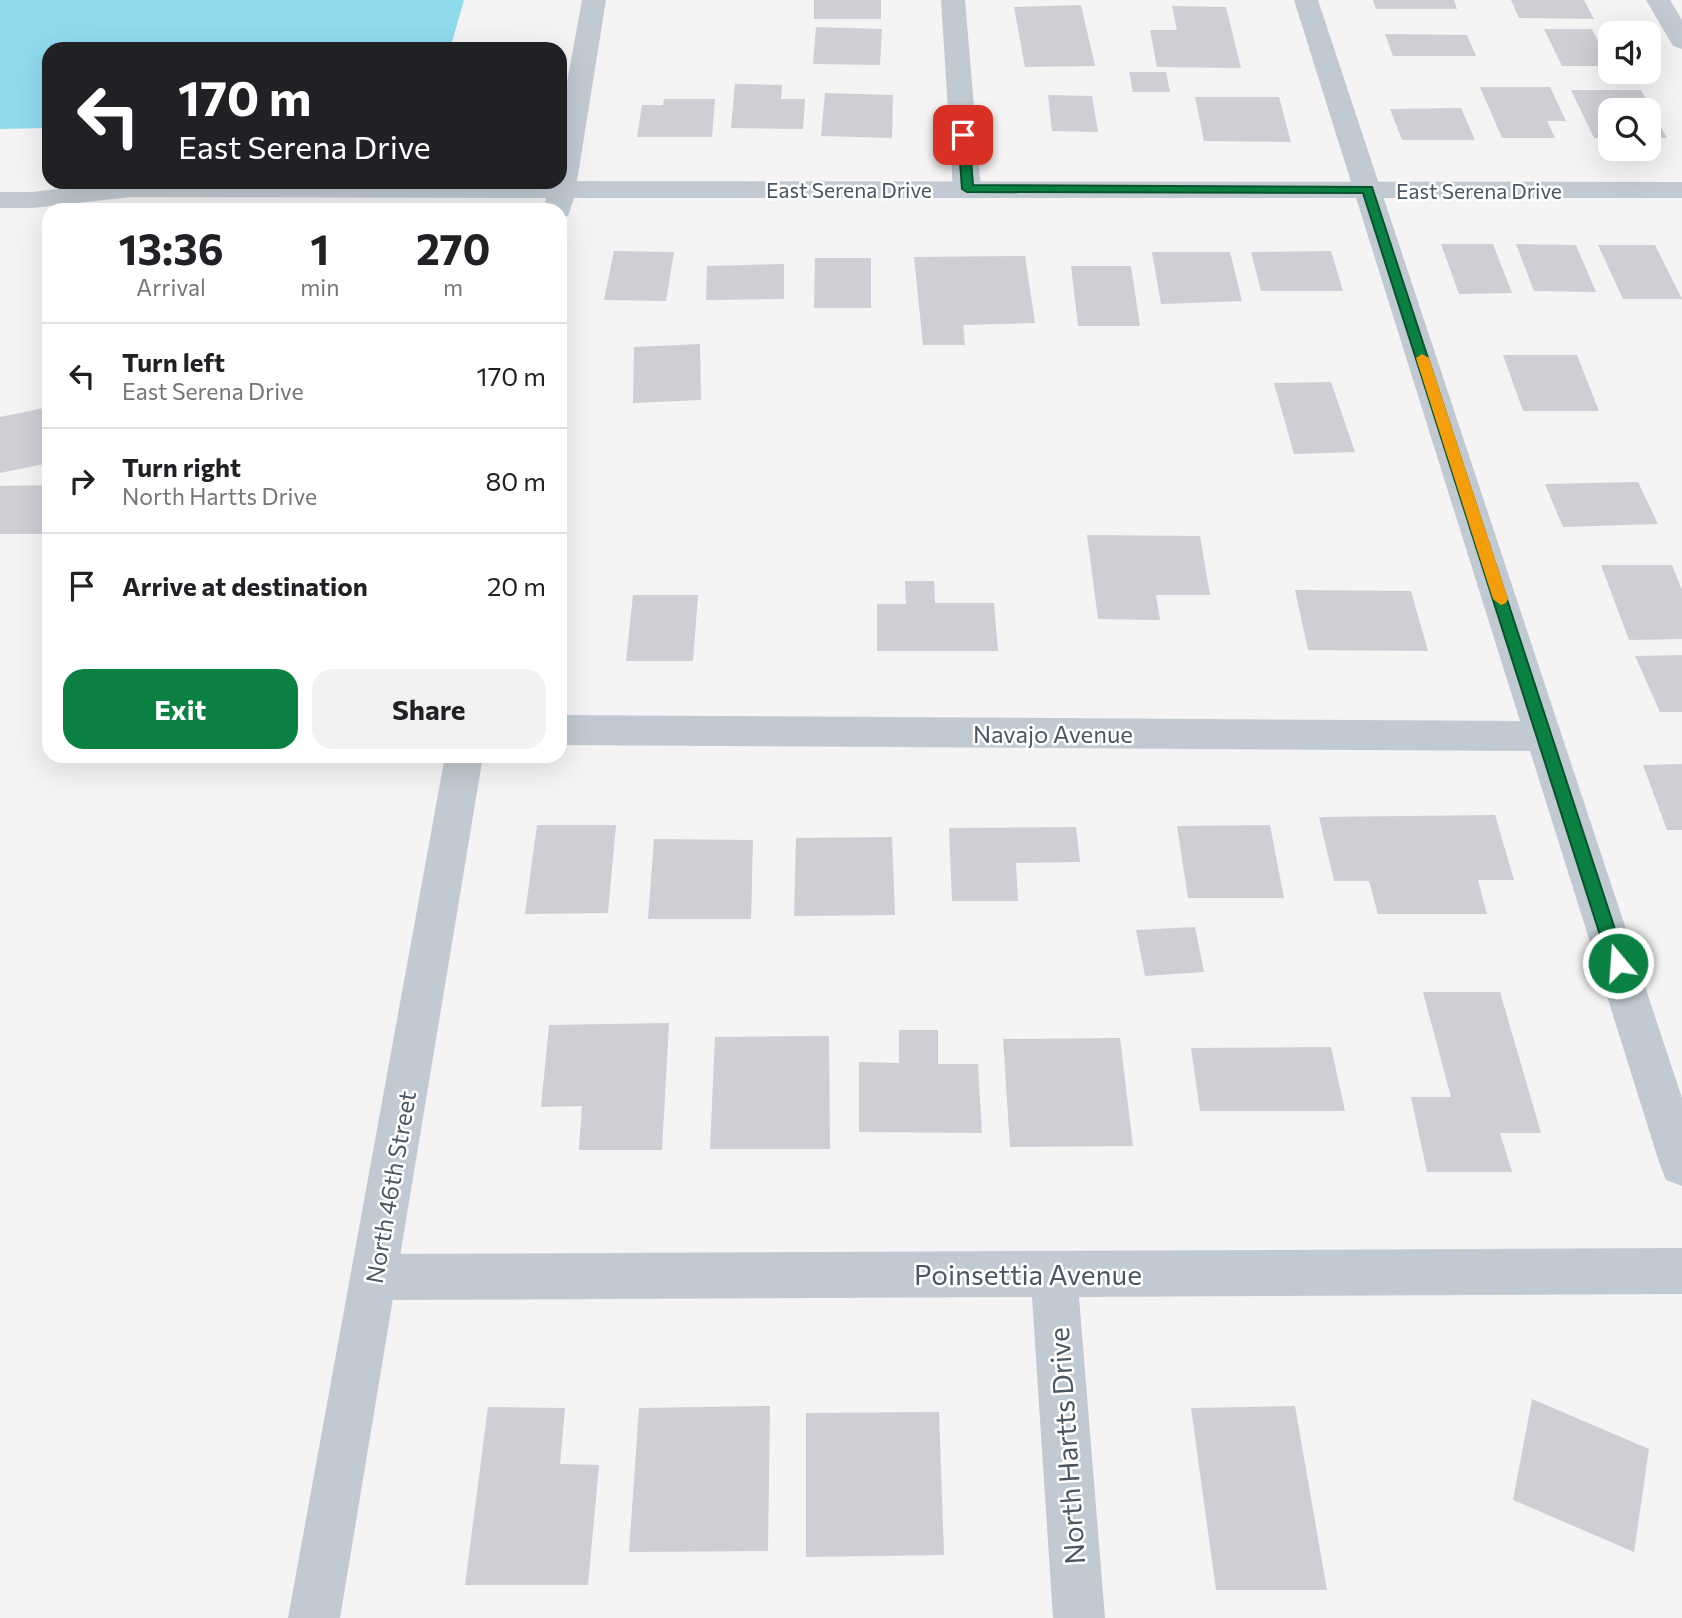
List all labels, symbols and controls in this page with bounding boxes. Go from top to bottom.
map controls [1598,21,1661,161]
button: sound [1598,21,1661,84]
text: 170 m [178,66,311,126]
icon: left [63,70,154,161]
button: search [1598,98,1661,161]
pin [933,105,993,165]
icon: arrive [944,116,982,154]
text: East Serena Drive [178,126,431,166]
street label: East Serena Drive [766,177,932,202]
street label: East Serena Drive [1396,178,1562,203]
text: 13:36 [119,222,224,274]
text: 1 [310,222,329,274]
text: 270 [416,222,490,274]
text: Arrival [136,273,206,301]
text: min [300,273,339,301]
text: m [443,273,463,301]
text: Turn left [122,346,225,377]
icon: left [63,357,101,395]
text: 170 m [477,360,546,391]
text: East Serena Drive [122,377,304,405]
text: Turn right [122,451,241,482]
icon: right [63,462,101,500]
text: 80 m [486,465,546,496]
text: North Hartts Drive [122,482,317,510]
icon: arrive [63,567,101,605]
text: Arrive at destination [122,570,368,601]
text: 20 m [487,570,546,601]
button: Exit [63,669,298,749]
button: Share [312,669,546,749]
street label: Navajo Avenue [973,719,1133,748]
position arrow [1581,926,1655,1000]
street label: North 46th Street [359,1088,421,1286]
street label: Poinsettia Avenue [914,1257,1142,1291]
street label: North Hartts Drive [1041,1326,1091,1566]

